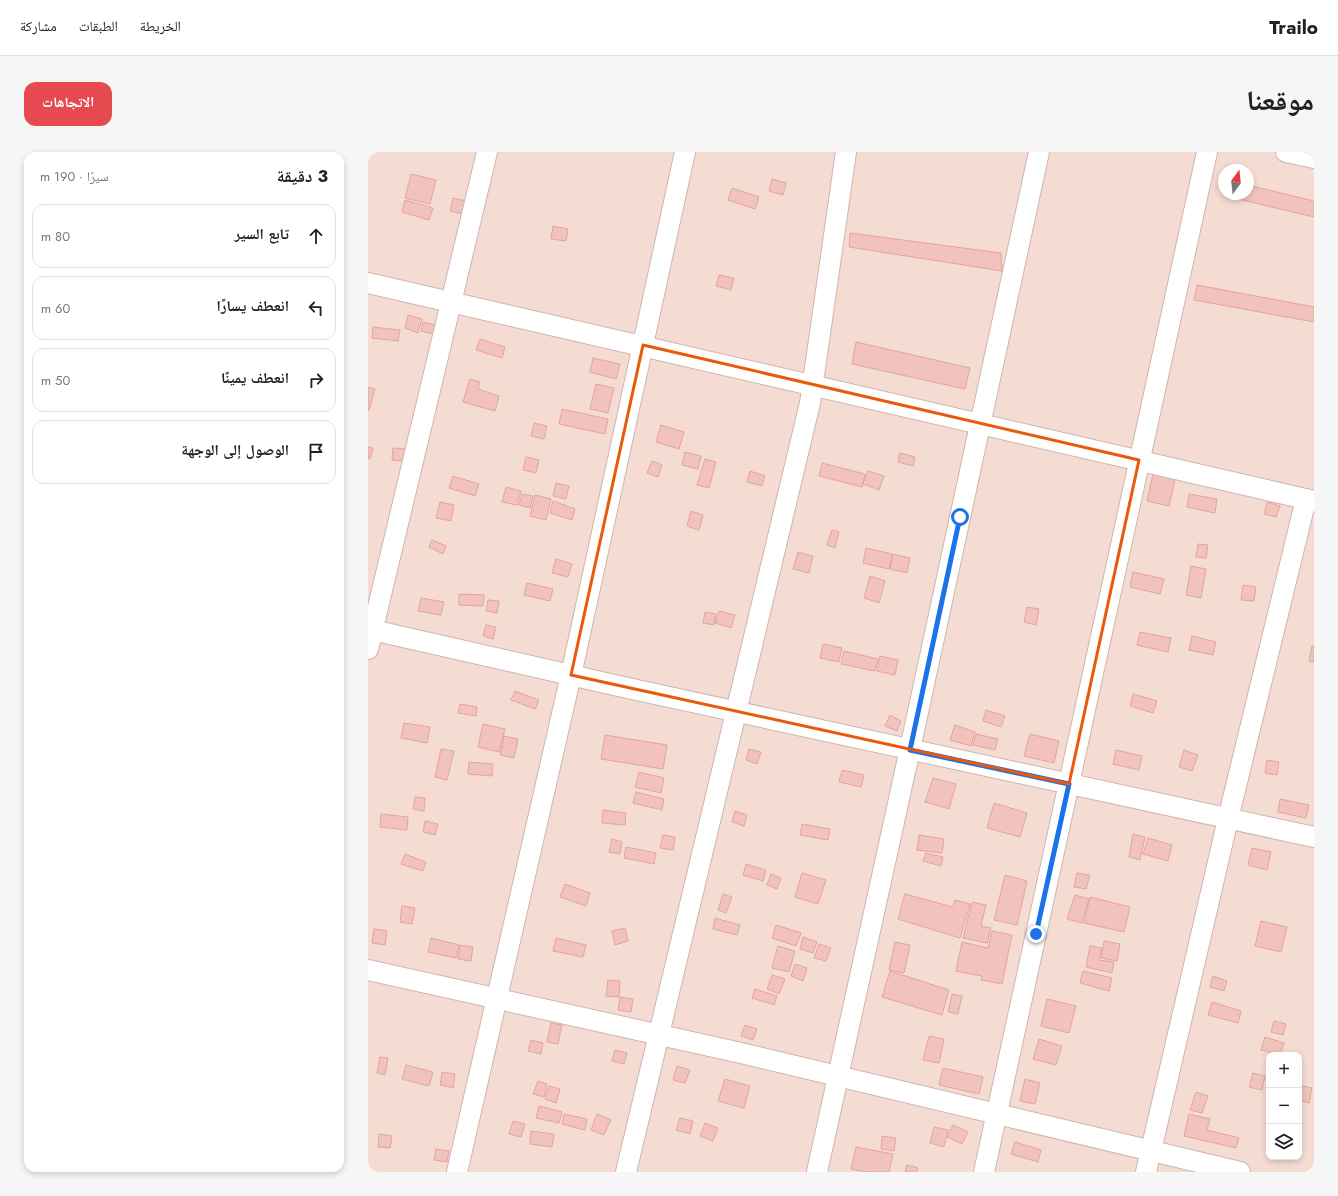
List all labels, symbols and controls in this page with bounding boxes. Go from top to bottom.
text: Trailo [1269,14,1318,41]
text: مشاركة [20,16,57,36]
text: الطبقات [79,16,118,36]
text: الخريطة [140,16,181,36]
text: موقعنا [1246,80,1314,121]
button: الاتجاهات [24,82,112,126]
text: 3 دقيقة [277,164,328,188]
north arrow [1218,164,1254,200]
text: سيرًا · 190 m [40,167,108,186]
text: تابع السير [234,223,289,245]
icon: ahead [305,225,327,247]
text: 80 m [41,227,70,246]
text: انعطف يسارًا [216,295,289,317]
icon: left [305,297,327,319]
text: 60 m [41,299,70,318]
text: انعطف يمينًا [221,367,289,389]
icon: right [305,369,327,391]
text: 50 m [41,371,70,390]
text: الوصول إلى الوجهة [181,439,289,461]
icon: arrive [305,441,327,463]
route start [951,508,969,526]
route end [1027,925,1045,943]
map controls [1266,1052,1302,1160]
button: + [1266,1052,1302,1088]
button: − [1266,1088,1302,1124]
button: layers [1266,1124,1302,1160]

